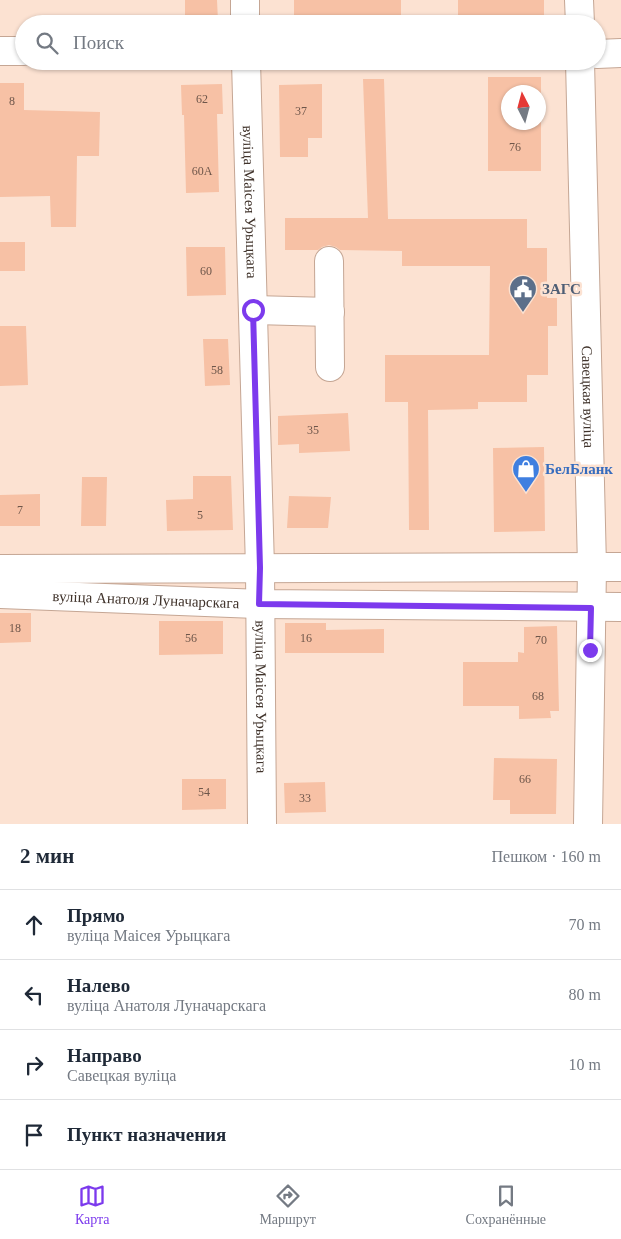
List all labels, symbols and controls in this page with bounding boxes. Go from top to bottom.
search box [15,15,606,70]
icon: search [33,29,61,57]
text: Поиск [73,32,124,53]
north arrow [501,85,546,130]
house number: 62 [196,92,208,106]
house number: 8 [9,94,15,108]
house number: 37 [295,104,307,118]
street label: вуліца Маісея Урыцкага [240,125,260,279]
house number: 76 [509,140,521,154]
house number: 60А [192,164,213,178]
house number: 60 [200,264,212,278]
public building icon: ЗАГС [508,274,538,313]
place label: ЗАГС [542,281,581,297]
route start [242,299,265,322]
street label: Савецкая вуліца [579,345,597,449]
house number: 58 [211,363,223,377]
house number: 35 [307,423,319,437]
shop icon: БелБланк [511,454,541,493]
place label: БелБланк [545,461,613,477]
house number: 7 [17,503,23,517]
house number: 5 [197,508,203,522]
street label: вуліца Анатоля Луначарскага [52,588,240,611]
street label: вуліца Маісея Урыцкага [252,620,270,774]
house number: 18 [9,621,21,635]
house number: 56 [185,631,197,645]
house number: 16 [300,631,312,645]
house number: 70 [535,633,547,647]
route end [579,639,602,662]
house number: 68 [532,689,544,703]
house number: 66 [519,772,531,786]
house number: 54 [198,785,210,799]
house number: 33 [299,791,311,805]
text: 2 мин [20,844,74,868]
text: Пешком · 160 m [491,848,601,865]
text: Прямо [67,905,125,926]
icon: ahead [20,911,48,939]
text: 70 m [569,916,601,933]
text: вуліца Маісея Урыцкага [67,927,230,944]
text: Налево [67,975,130,996]
icon: left [20,981,48,1009]
text: 80 m [569,986,601,1003]
text: вуліца Анатоля Луначарскага [67,997,266,1014]
text: Направо [67,1045,142,1066]
icon: right [20,1051,48,1079]
text: 10 m [569,1056,601,1073]
text: Савецкая вуліца [67,1067,176,1084]
icon: arrive [20,1121,48,1149]
text: Пункт назначения [67,1124,226,1145]
tab: Карта [75,1182,110,1228]
tab: Маршрут [259,1182,316,1228]
tab: Сохранённые [466,1182,546,1228]

